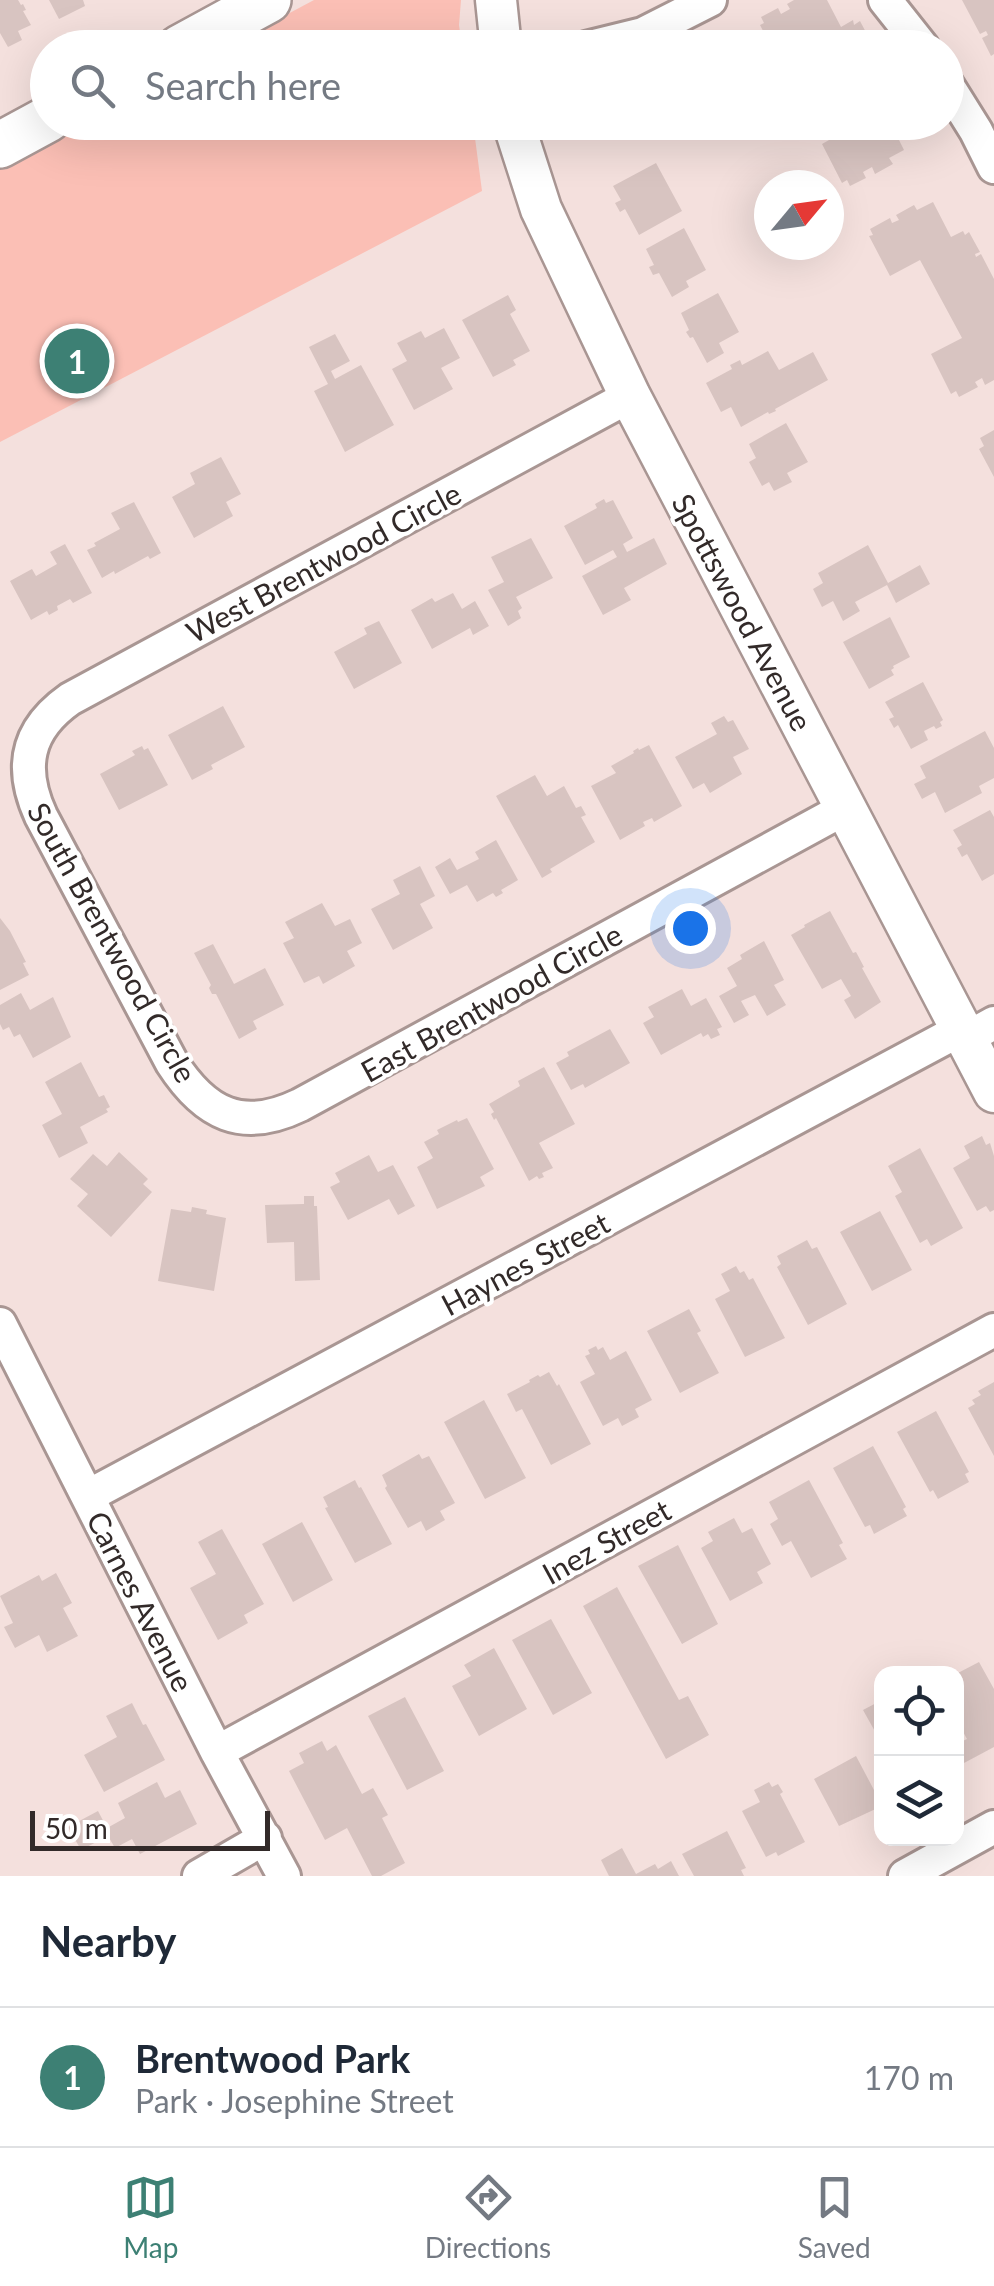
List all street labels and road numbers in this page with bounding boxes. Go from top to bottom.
street label: West Brentwood Circle [180,474,466,650]
street label: Spottswood Avenue [665,487,821,737]
street label: South Brentwood Circle [21,796,205,1088]
street label: East Brentwood Circle [354,915,628,1089]
street label: Haynes Street [435,1204,615,1322]
street label: Inez Street [536,1491,677,1591]
street label: Carnes Avenue [80,1505,202,1697]

